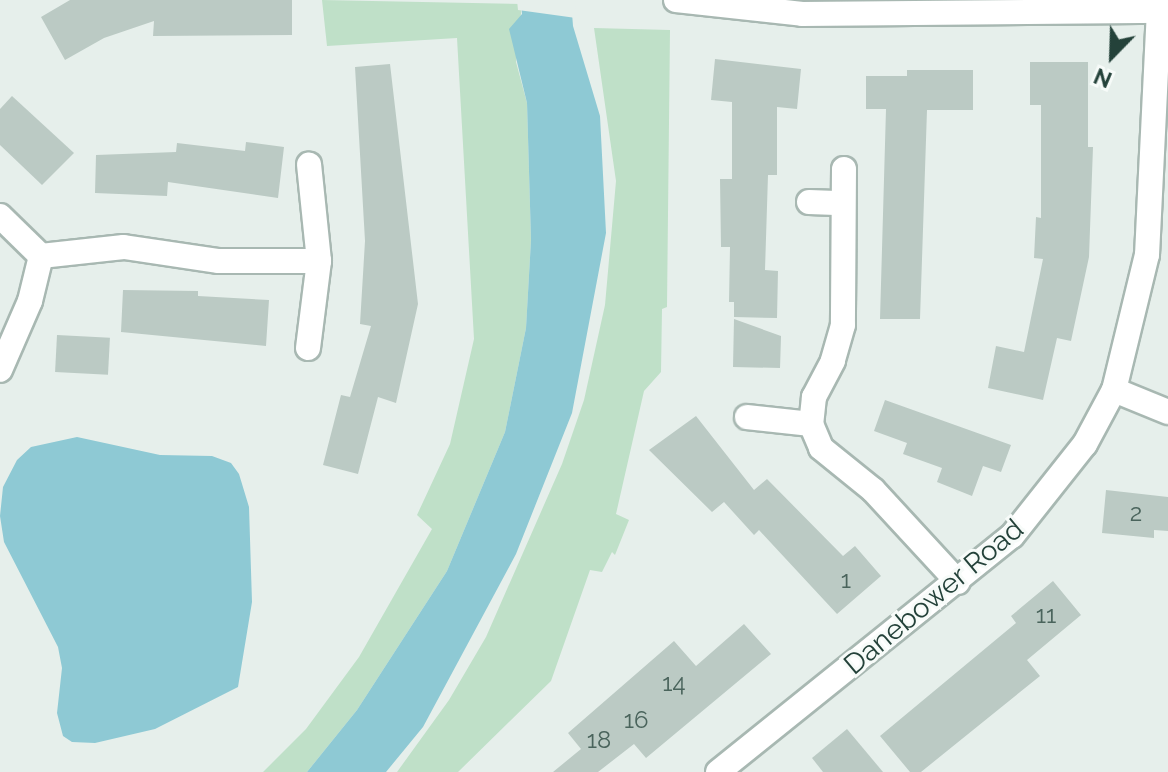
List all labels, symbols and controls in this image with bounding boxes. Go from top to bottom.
north arrow [1072,16,1152,96]
text: N [1090,63,1115,93]
house number: 2 [1130,499,1142,527]
street label: Danebower Road [837,512,1031,682]
house number: 1 [841,566,851,594]
house number: 11 [1036,601,1056,629]
house number: 14 [662,669,686,697]
house number: 16 [624,706,648,734]
house number: 18 [587,726,611,754]

